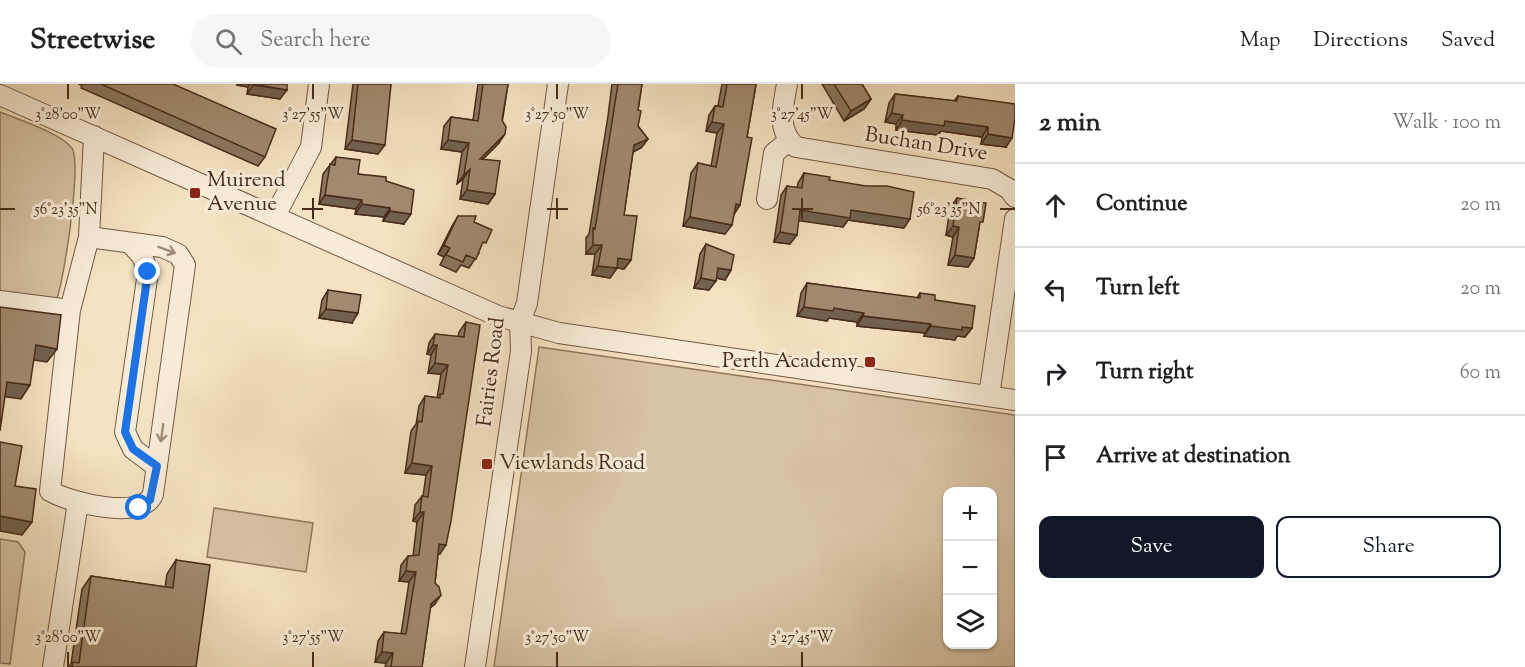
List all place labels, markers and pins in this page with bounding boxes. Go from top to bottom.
place label: Muirend Avenue [207,166,286,220]
marker: Muirend Avenue [188,186,202,200]
place label: Perth Academy [722,347,859,377]
marker: Perth Academy [863,355,877,369]
place label: Viewlands Road [499,449,645,479]
marker: Viewlands Road [480,457,494,471]

